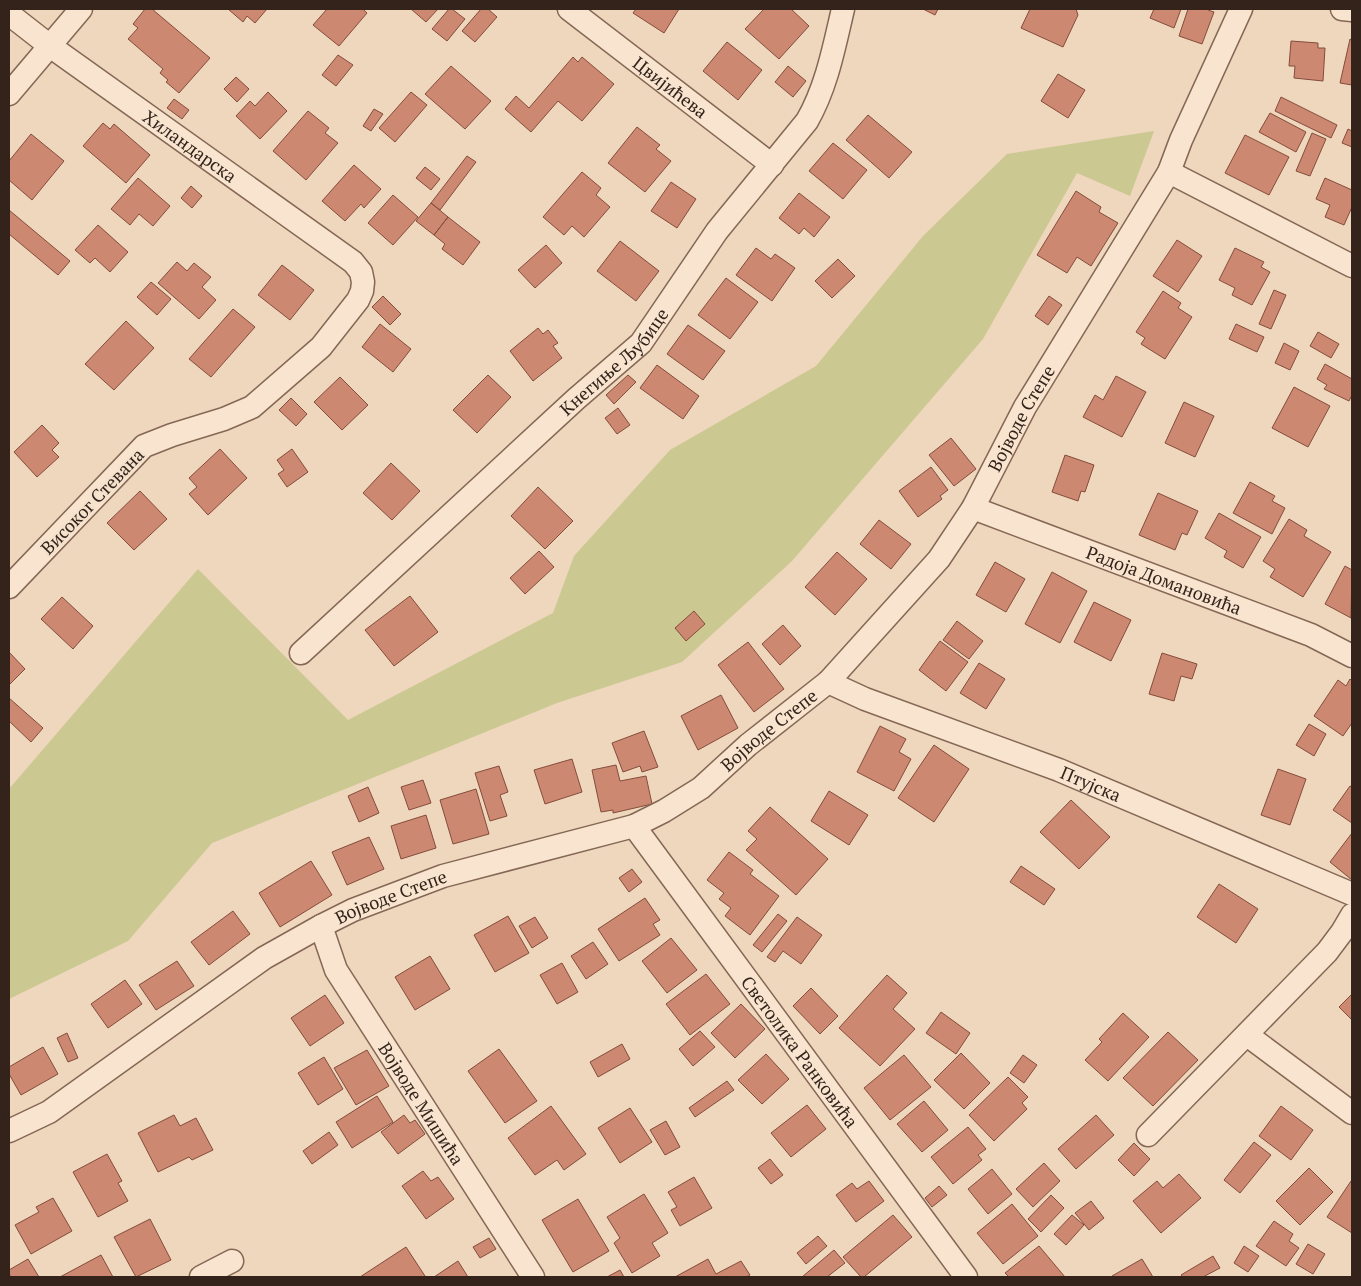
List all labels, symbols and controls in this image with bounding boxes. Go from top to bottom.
street label: Цвијићева [628,51,713,123]
street label: Хиландарска [138,104,242,187]
street label: Кнегиње Љубице [554,303,673,420]
street label: Војводе Степе [982,360,1060,475]
street label: Високог Стевана [35,443,149,559]
street label: Радоја Домановића [1083,540,1245,620]
street label: Војводе Степе [715,683,822,776]
street label: Птујска [1057,760,1125,807]
street label: Војводе Степе [331,864,450,929]
street label: Светолика Ранковића [736,971,864,1132]
street label: Војводе Мишића [373,1037,470,1169]

